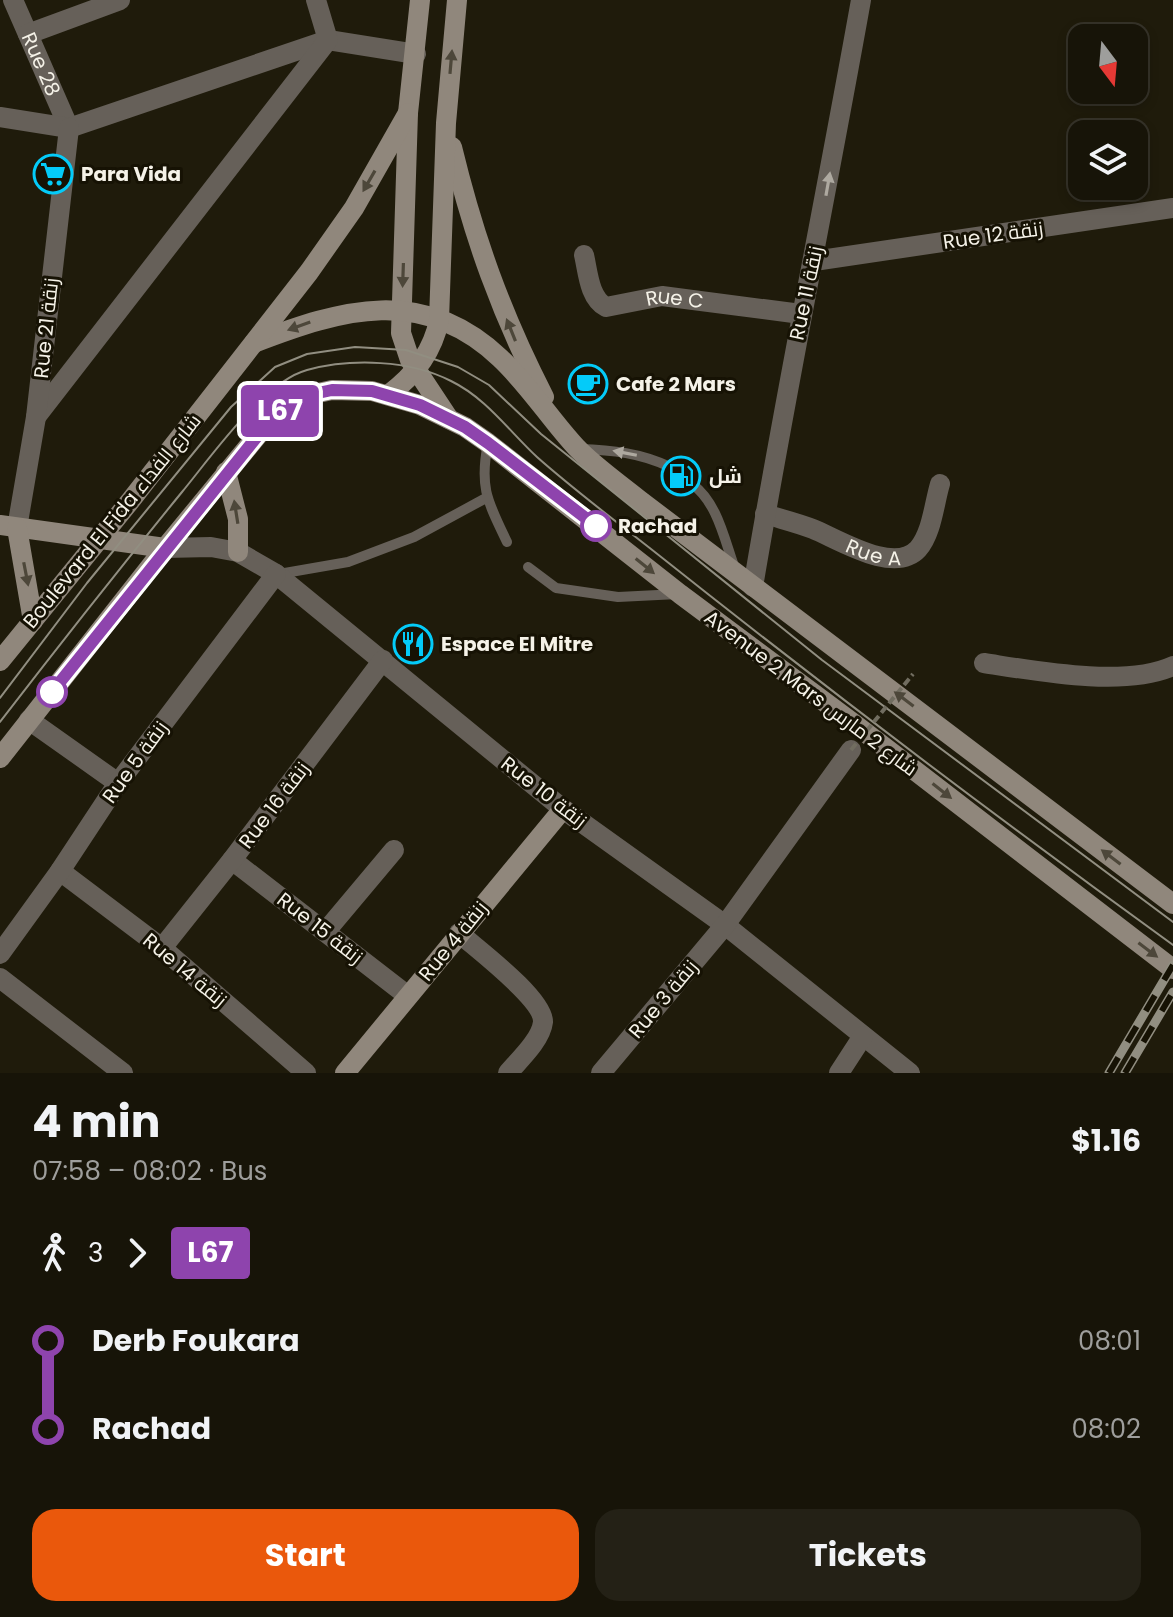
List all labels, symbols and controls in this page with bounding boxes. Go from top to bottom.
north arrow [1068,24,1148,104]
map controls [1068,24,1148,200]
street label: Rue 28 [15,28,67,100]
one-way arrow [445,49,458,74]
button: layers [1068,120,1148,200]
supermarket icon: Para Vida [32,153,74,195]
place label: Para Vida [81,160,181,188]
one-way arrow [362,170,376,192]
one-way arrow [822,172,834,197]
street label: Rue 12 زنقة [941,214,1045,256]
street label: Rue 11 زنقة [782,243,830,343]
one-way arrow [396,263,409,288]
street label: Rue 21 زنقة [27,276,65,380]
street label: Rue C [643,282,705,315]
one-way arrow [504,318,517,342]
one-way arrow [287,320,311,333]
cafe icon: Cafe 2 Mars [567,363,609,405]
place label: Cafe 2 Mars [616,370,736,398]
line badge: L67 [234,385,326,437]
text: L67 [257,391,303,430]
street label: Boulevard El Fida شارع الفداء [17,408,207,634]
one-way arrow [612,446,637,458]
fuel station icon: شل [660,455,702,497]
place label: شل [709,462,742,490]
one-way arrow [229,499,242,524]
marker: Rachad [581,511,611,541]
place label: Rachad [618,512,697,540]
street label: Rue A [842,532,901,572]
one-way arrow [635,557,655,574]
one-way arrow [20,562,33,587]
street label: Avenue 2 Mars شارع 2 مارس [699,603,923,783]
restaurant icon: Espace El Mitre [392,623,434,665]
place label: Espace El Mitre [441,630,593,658]
unlabelled marker [37,677,67,707]
one-way arrow [894,692,914,708]
street label: Rue 5 زنقة [96,715,174,809]
street label: Rue 10 زنقة [495,750,593,834]
street label: Rue 16 زنقة [232,756,316,854]
one-way arrow [932,782,952,798]
one-way arrow [1101,850,1121,866]
street label: Rue 15 زنقة [271,886,369,970]
street label: Rue 4 زنقة [412,895,494,987]
street label: Rue 14 زنقة [137,926,233,1014]
one-way arrow [1138,941,1158,957]
street label: Rue 3 زنقة [622,954,704,1044]
text: 4 min [32,1091,160,1152]
text: $1.16 [1071,1119,1141,1162]
text: 07:58 – 08:02 · Bus [32,1153,267,1189]
icon: walk [32,1231,76,1275]
icon: forward [115,1231,159,1275]
text: L67 [187,1233,234,1272]
text: 3 [88,1235,103,1271]
text: Derb Foukara [92,1319,300,1362]
text: 08:01 [1078,1323,1141,1359]
text: Rachad [92,1407,211,1450]
text: 08:02 [1071,1411,1141,1447]
button: Start [32,1509,579,1601]
button: Tickets [595,1509,1141,1601]

